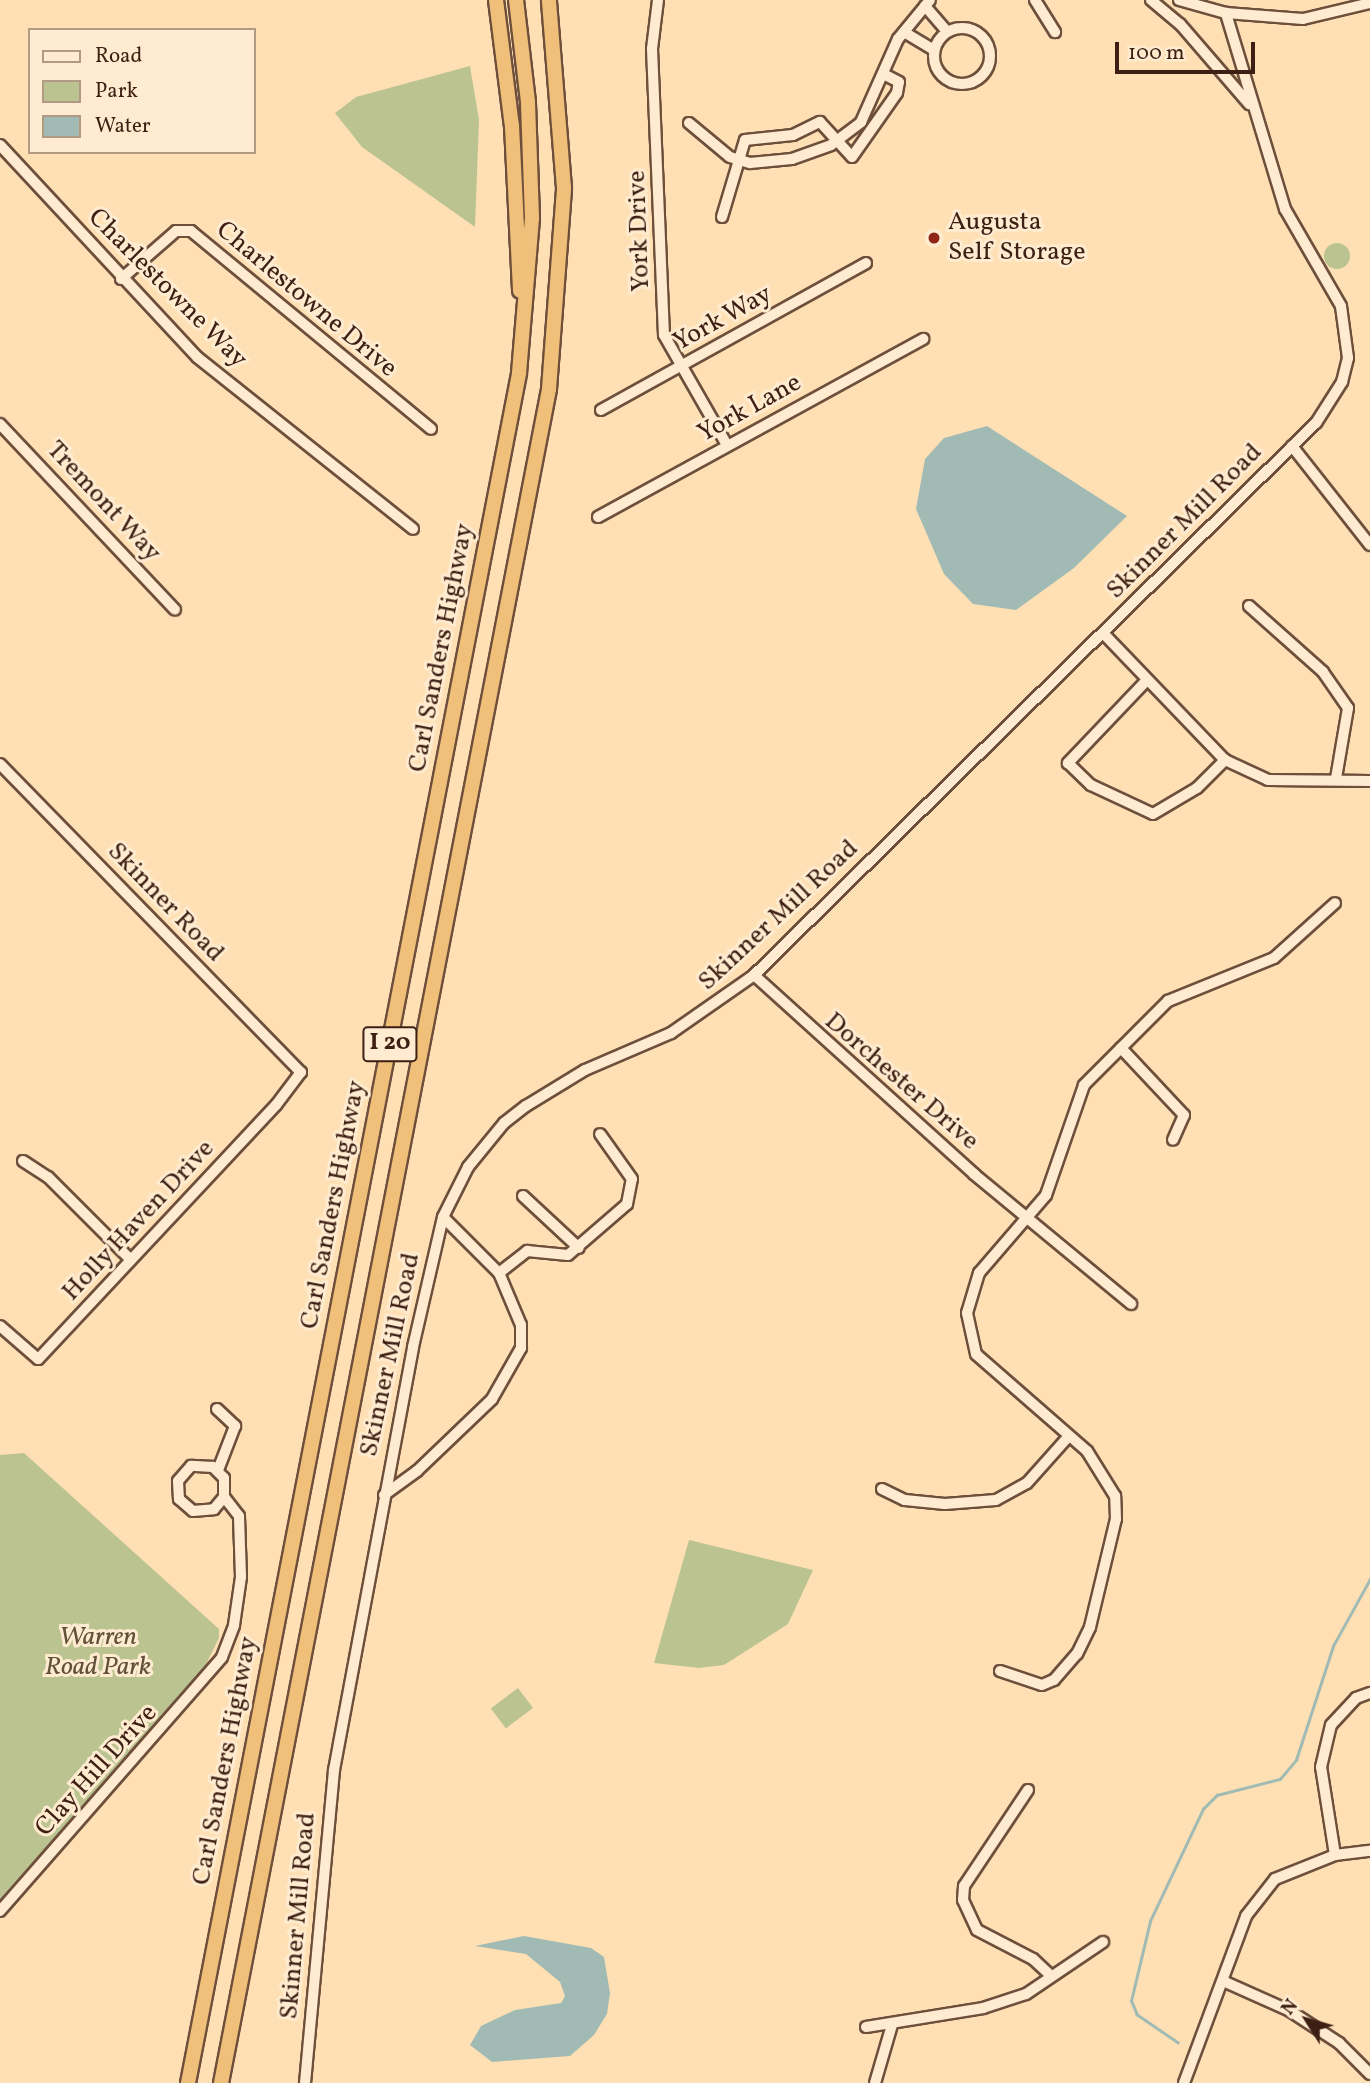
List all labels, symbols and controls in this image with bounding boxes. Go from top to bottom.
legend [28,28,256,154]
scale bar [1118,28,1258,72]
text: 100 m [1128,39,1185,68]
text: Road [95,42,142,71]
text: Park [95,77,138,106]
text: Water [95,112,151,141]
street label: York Drive [622,170,658,292]
street label: Charlestowne Way [80,202,254,376]
place label: Augusta Self Storage [948,207,1083,268]
street label: Charlestowne Drive [209,215,403,385]
marker: Augusta Self Storage [926,230,942,246]
street label: York Way [668,279,778,359]
street label: York Lane [693,368,807,450]
street label: Tremont Way [39,435,167,569]
street label: Skinner Mill Road [1101,438,1269,606]
street label: Carl Sanders Highway [403,521,481,775]
street label: Skinner Mill Road [693,834,865,998]
street label: Skinner Road [100,837,230,969]
street label: Dorchester Drive [817,1006,985,1158]
road number: I 20 [362,1024,418,1064]
street label: Carl Sanders Highway [295,1078,373,1332]
street label: Holly Haven Drive [56,1134,222,1308]
street label: Skinner Mill Road [354,1250,428,1460]
park label: Warren Road Park [45,1622,151,1684]
street label: Carl Sanders Highway [187,1634,265,1888]
street label: Clay Hill Drive [29,1698,165,1844]
street label: Skinner Mill Road [274,1811,324,2021]
north arrow [1272,1985,1342,2055]
text: N [1276,1994,1305,2021]

